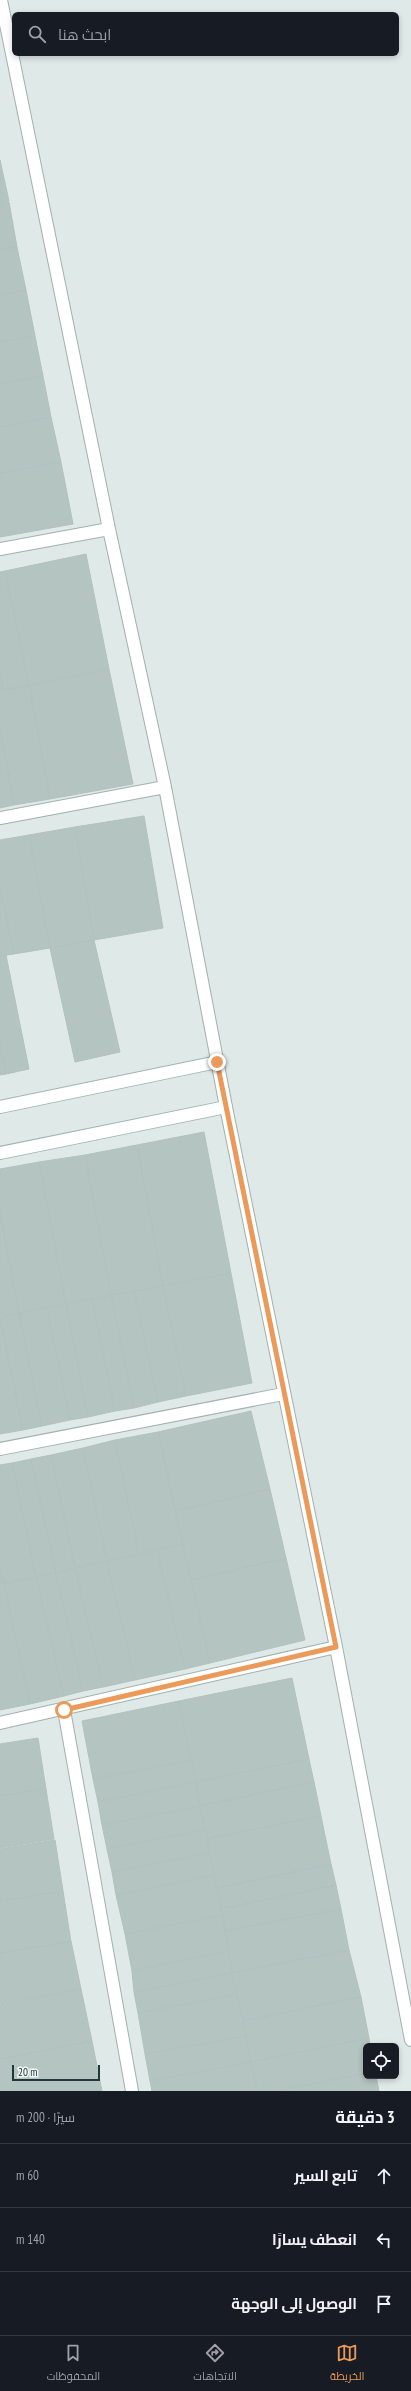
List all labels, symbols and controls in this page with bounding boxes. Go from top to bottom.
search box [12,12,399,56]
icon: search [26,23,48,45]
text: ابحث هنا [58,25,111,44]
route end [208,1053,226,1071]
route start [55,1701,73,1719]
map controls [363,2043,399,2079]
button: locate [363,2043,399,2079]
scale bar [12,2063,100,2082]
text: 20 m [18,2065,37,2079]
text: 3 دقيقة [335,2106,395,2128]
text: سيرًا · 200 m [16,2109,75,2126]
icon: ahead [373,2165,395,2187]
text: تابع السير [294,2166,357,2185]
text: 60 m [16,2167,39,2184]
icon: left [373,2229,395,2251]
text: انعطف يسارًا [272,2230,357,2249]
text: 140 m [16,2231,45,2248]
icon: arrive [373,2293,395,2315]
text: الوصول إلى الوجهة [231,2294,357,2313]
tab: المحفوظات [47,2342,100,2386]
tab: الاتجاهات [193,2342,237,2386]
tab: الخريطة [330,2342,364,2386]

